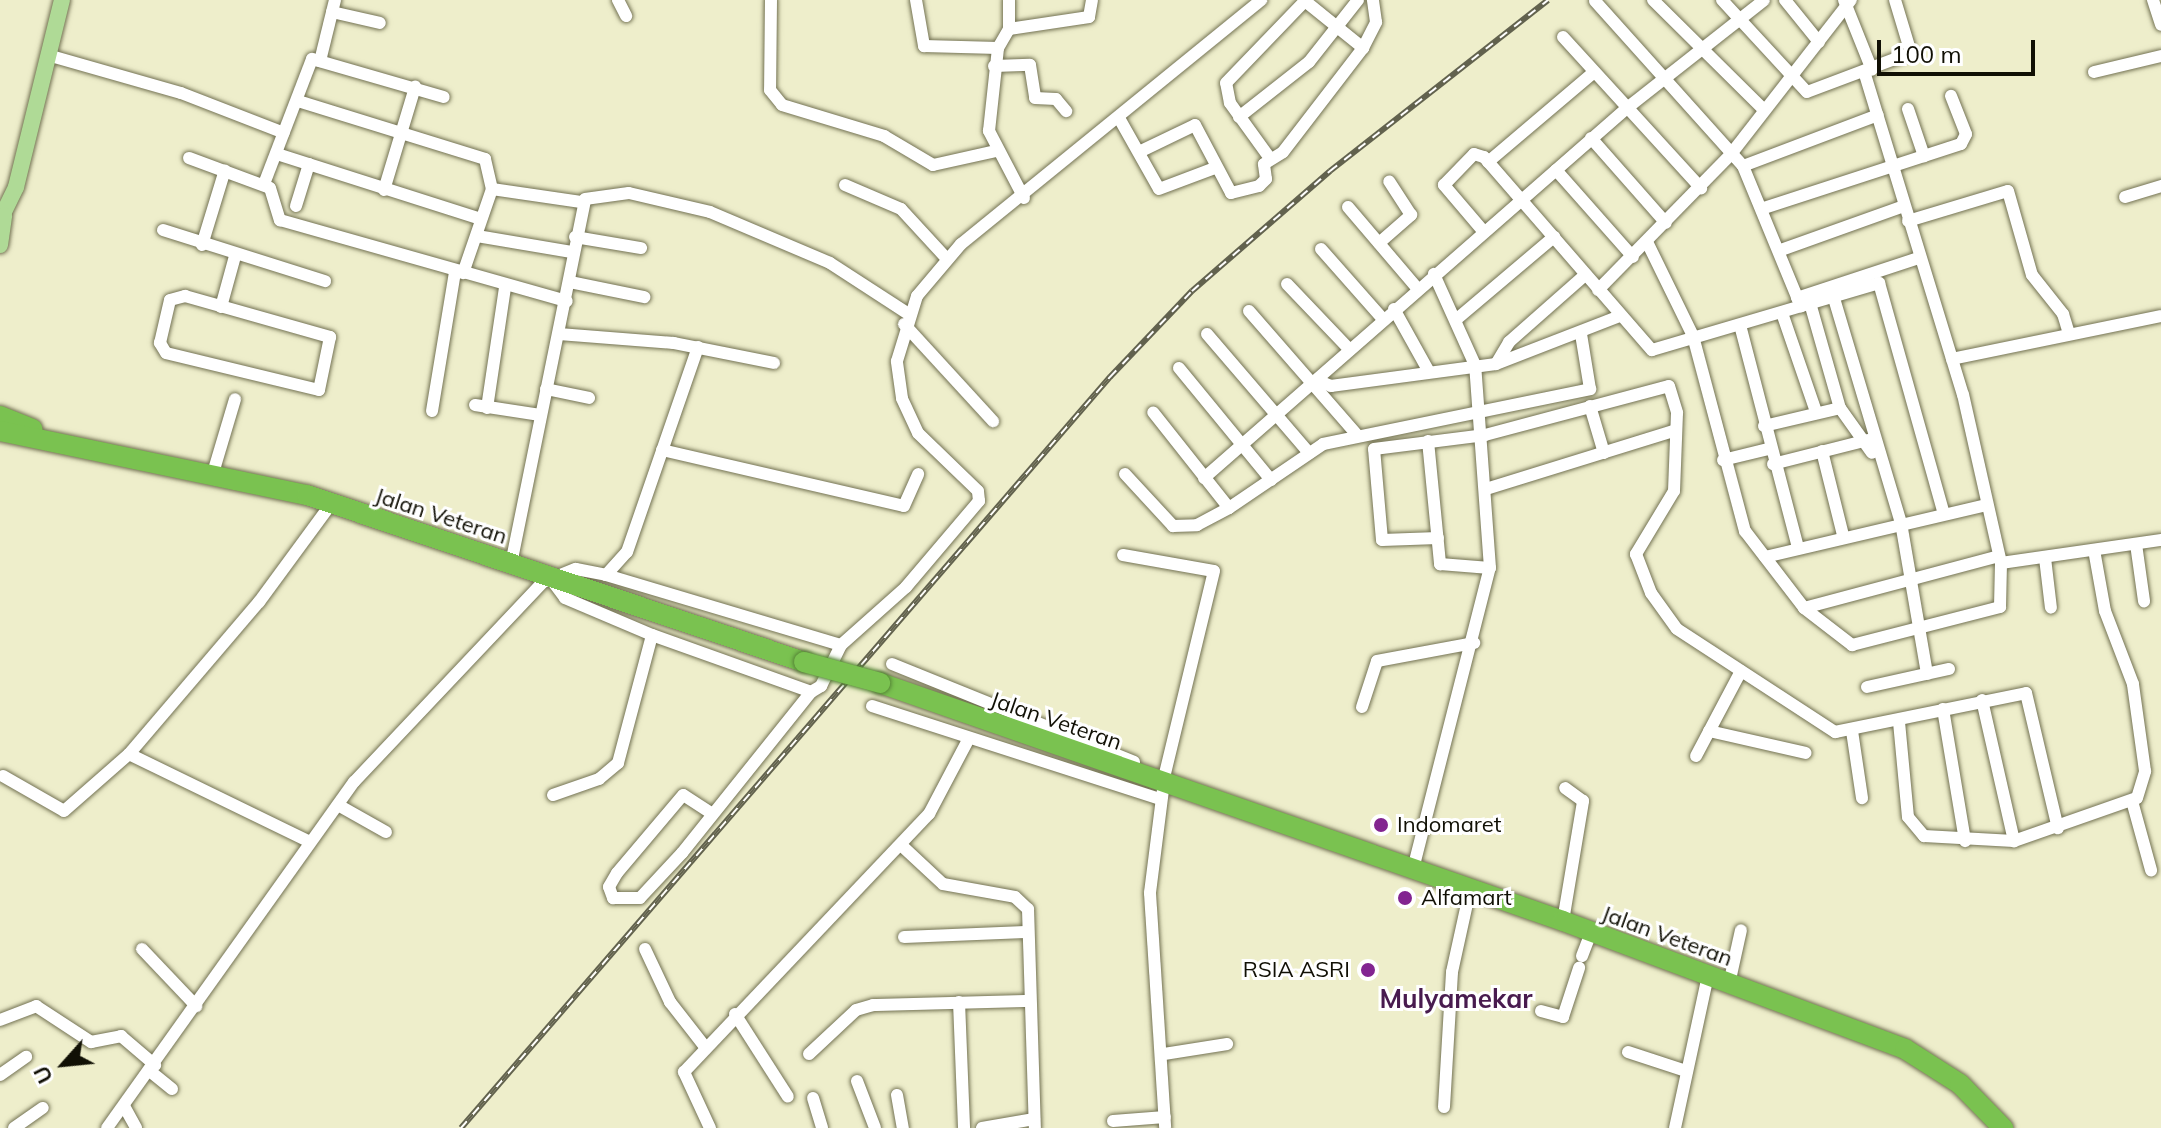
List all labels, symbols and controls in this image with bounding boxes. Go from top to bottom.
scale bar [1881,24,2039,74]
text: 100 m [1891,39,1962,69]
street label: Jalan Veteran [372,482,510,550]
street label: Jalan Veteran [987,686,1125,756]
place label: Indomaret [1397,812,1501,838]
marker: Indomaret [1372,816,1390,834]
place label: Alfamart [1421,885,1512,911]
marker: Alfamart [1396,889,1414,907]
street label: Jalan Veteran [1598,900,1736,972]
place label: RSIA ASRI [1243,957,1350,983]
marker: RSIA ASRI [1357,959,1379,981]
district label: Mulyamekar [1379,983,1533,1015]
north arrow [24,1024,104,1104]
text: U [26,1061,59,1089]

